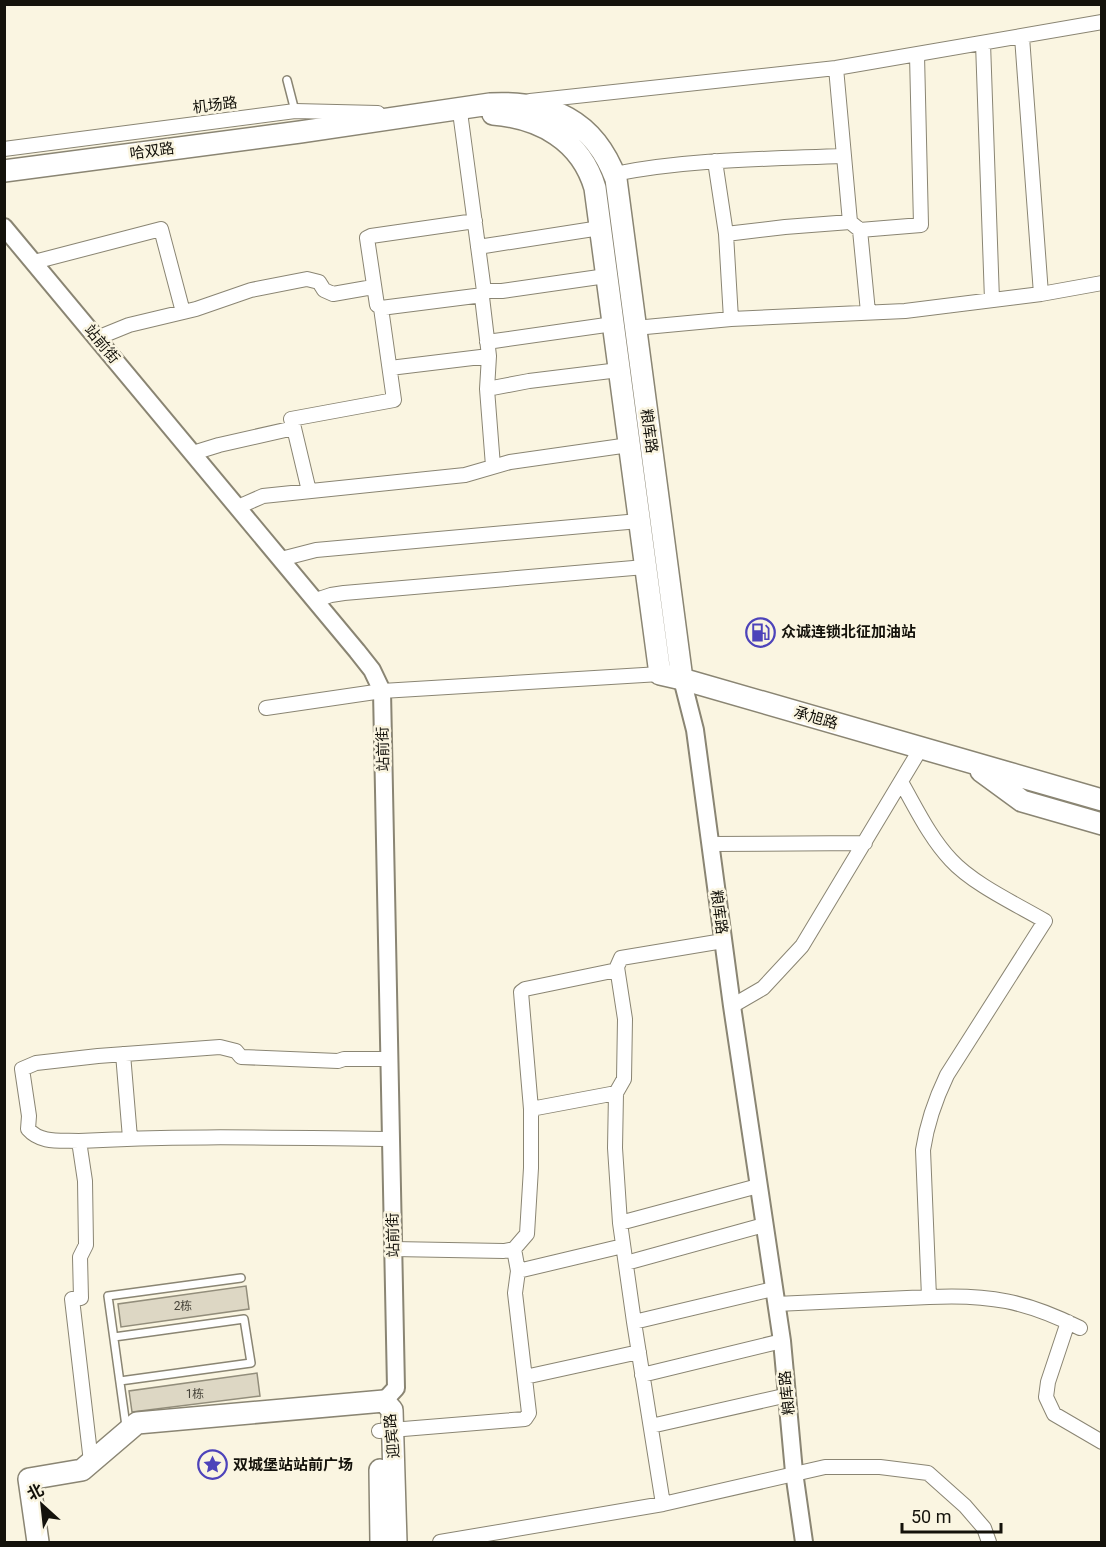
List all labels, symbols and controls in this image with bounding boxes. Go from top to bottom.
street label: 机场路 [192,93,238,117]
street label: 哈双路 [128,139,176,163]
street label: 站前街 [81,321,123,367]
street label: 粮库路 [637,407,661,455]
fuel station icon: 众诚连锁北征加油站 [744,616,776,648]
place label: 众诚连锁北征加油站 [781,623,916,641]
street label: 承旭路 [792,703,840,733]
street label: 站前街 [374,726,392,772]
street label: 粮库路 [707,888,731,936]
street label: 站前街 [384,1212,402,1258]
house number: 2栋 [174,1299,192,1313]
street label: 粮库路 [776,1370,798,1416]
house number: 1栋 [186,1387,204,1401]
street label: 迎宾路 [381,1413,403,1459]
place icon: 双城堡站站前广场 [196,1449,228,1481]
place label: 双城堡站站前广场 [233,1456,353,1474]
north arrow [12,1475,72,1535]
text: 北 [24,1480,47,1504]
scale bar [902,1496,1001,1534]
text: 50 m [911,1506,951,1527]

